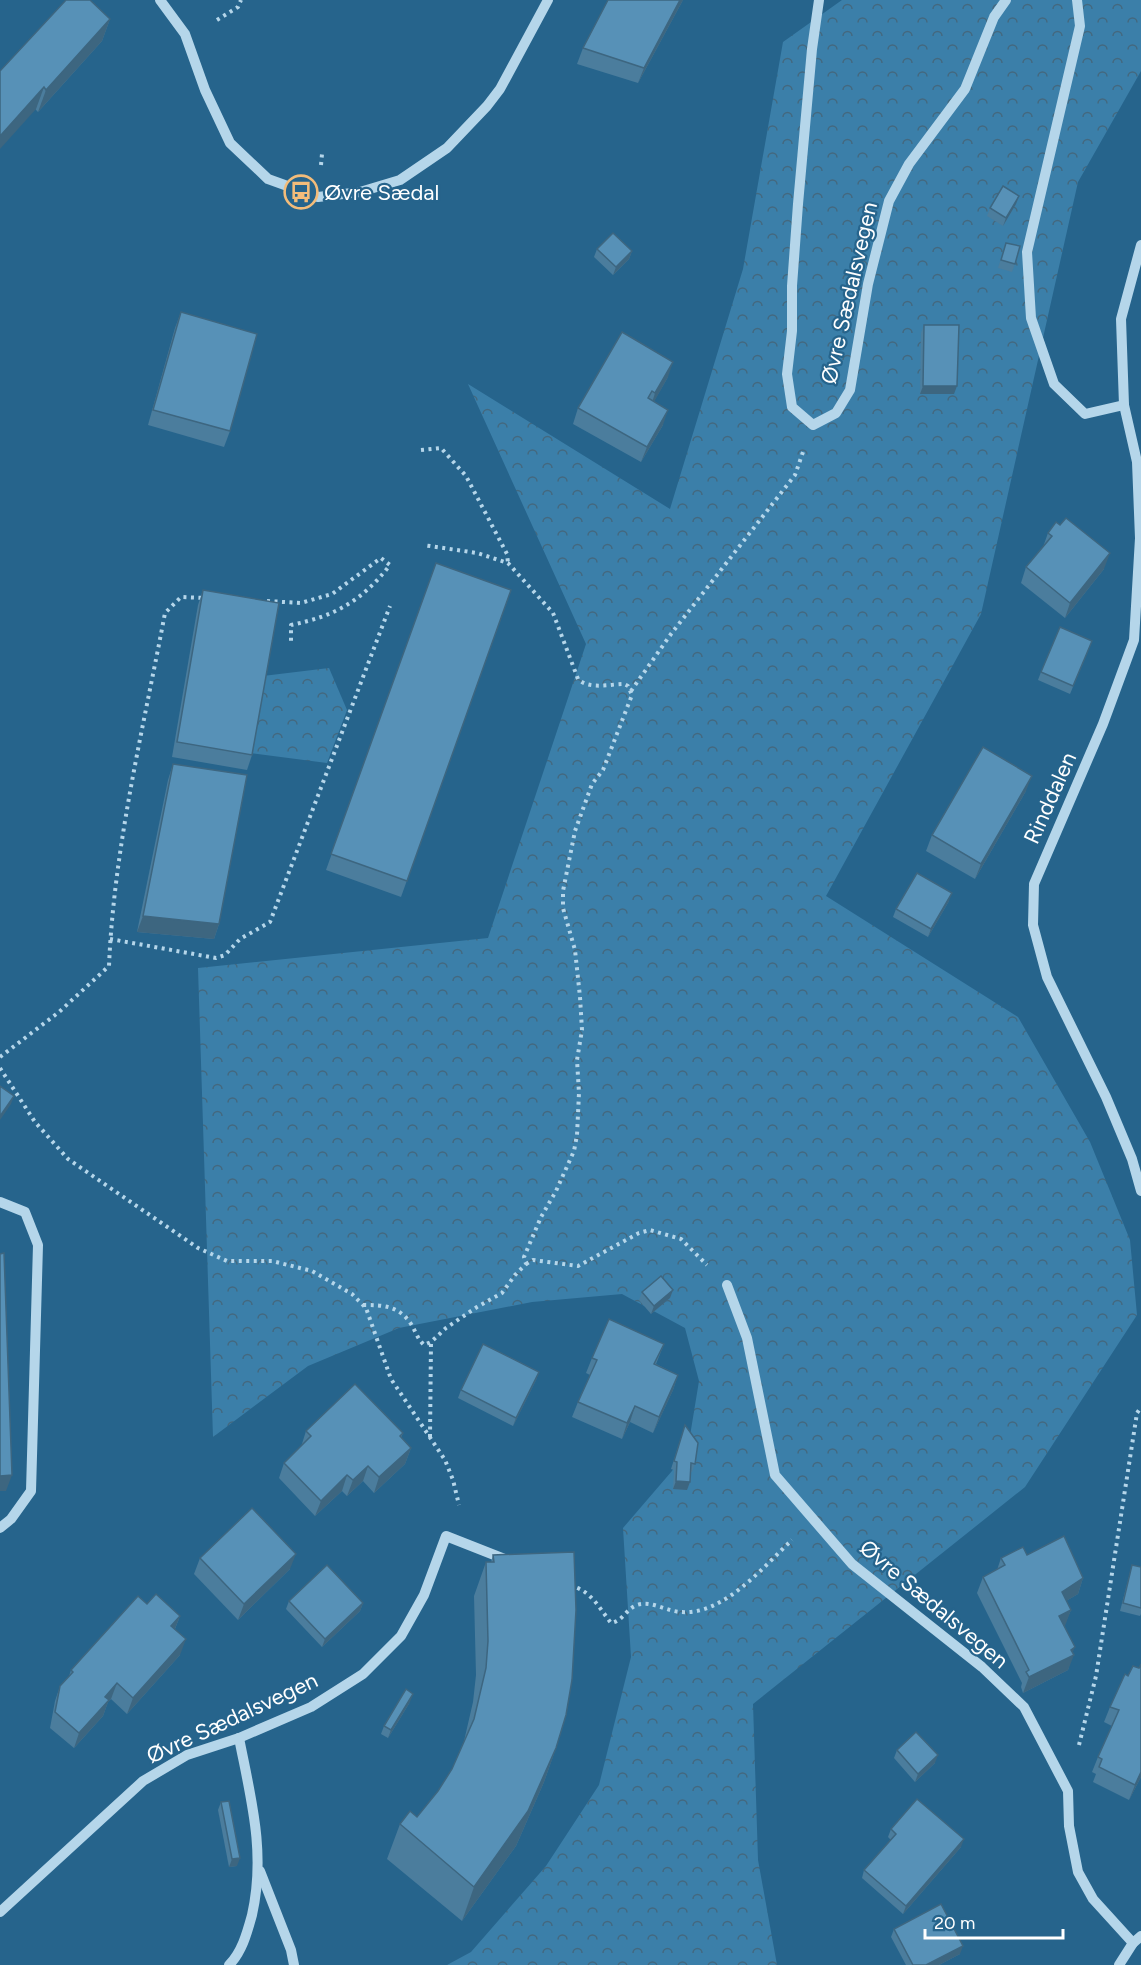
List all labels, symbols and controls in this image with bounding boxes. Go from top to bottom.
bus stop icon: Øvre Sædal [283,174,319,210]
place label: Øvre Sædal [324,179,439,206]
street label: Øvre Sædalsvegen [815,199,883,387]
street label: Rinddalen [1018,748,1082,848]
street label: Øvre Sædalsvegen [854,1534,1014,1674]
street label: Øvre Sædalsvegen [142,1666,322,1770]
scale bar [925,1902,1063,1940]
text: 20 m [934,1912,975,1934]

